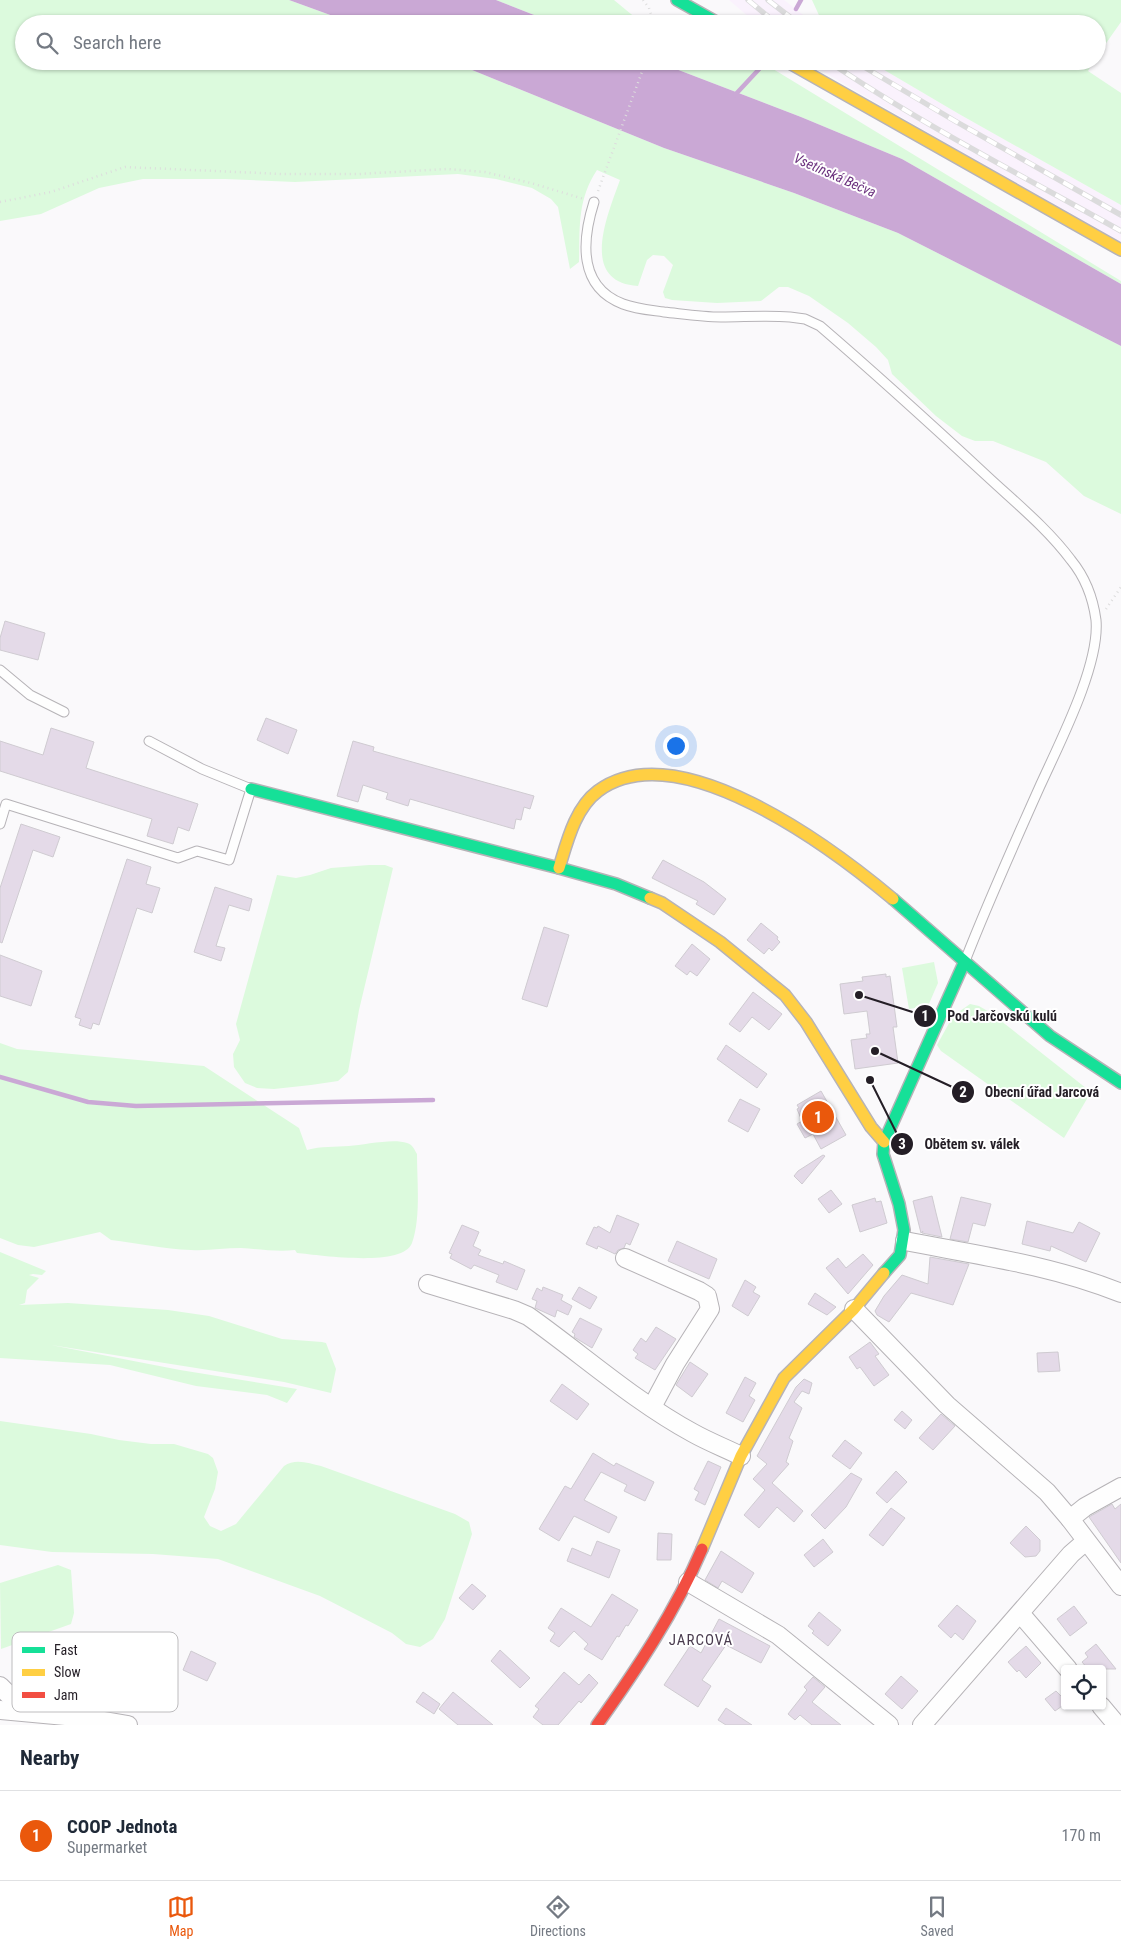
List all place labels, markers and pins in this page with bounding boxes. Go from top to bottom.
callout: Pod Jarčovskú kulú [913,1001,1067,1030]
callout: Obecní úřad Jarcová [950,1078,1110,1107]
pin: 1 [802,1098,834,1136]
callout: Obětem sv. válek [890,1129,1030,1158]

